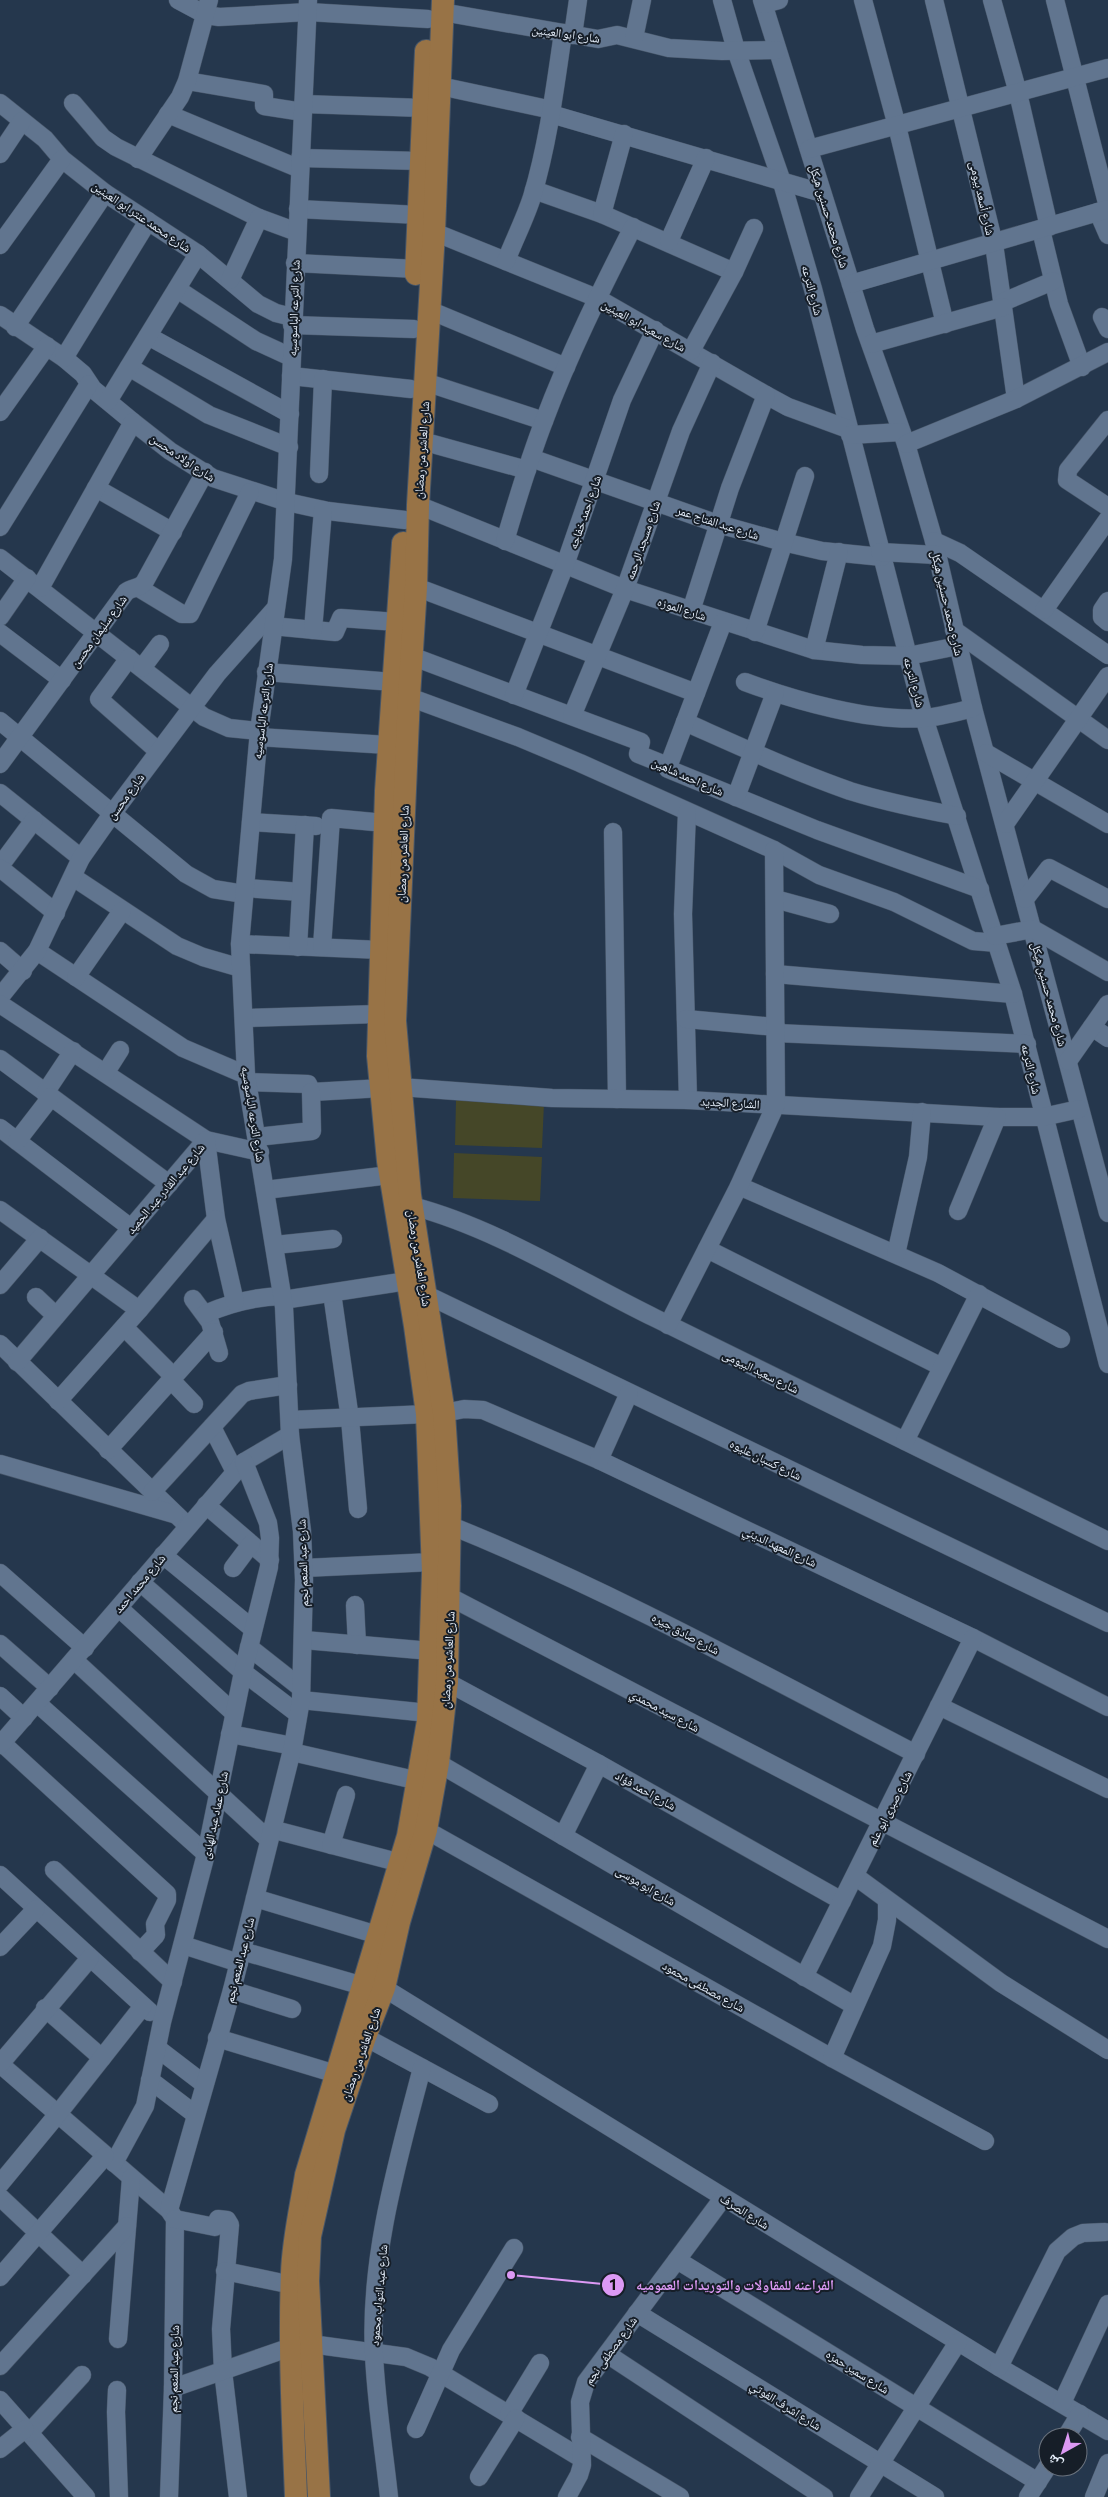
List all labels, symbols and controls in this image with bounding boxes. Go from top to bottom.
street label: شارع ابو العينين [531,21,601,47]
street label: شارع أسعد بيومى [966,160,998,237]
street label: شارع محمد حسنين هيكل [806,163,852,270]
street label: شارع محمد عنتر ابو العينين [89,178,194,256]
street label: شارع الترعه الباسوسيه [284,259,304,357]
street label: شارع الترعه [798,263,826,317]
street label: شارع سعيد ابو العينين [599,296,689,356]
street label: شارع العاشر من رمضان [411,401,433,499]
street label: شارع اولاد محسن [147,430,218,486]
street label: شارع احمد خفاجه [565,473,605,551]
street label: شارع مسجد الرحمه [622,498,664,582]
street label: شارع عبد الفتاح عمر [673,502,761,544]
street label: شارع محمد حسنين هيكل [927,549,967,657]
street label: شارع سليمان محسن [67,592,131,671]
street label: شارع الموزه [655,594,708,624]
street label: شارع الترعه [900,655,928,709]
street label: شارع الترعه الباسوسيه [249,662,277,760]
street label: شارع احمد شاهين [649,754,726,800]
street label: شارع محسن [104,770,148,823]
street label: شارع العاشر من رمضان [393,805,413,903]
street label: شارع محمد حسنين هيكل [1027,940,1071,1048]
street label: شارع الترعه [1017,1042,1045,1096]
street label: شارع الترعه الباسوسيه [238,1065,268,1163]
street label: الشارع الجديد [700,1093,760,1113]
street label: شارع عبد القادر عبد الحميد [123,1140,208,1237]
street label: شارع العاشر من رمضان [403,1209,435,1308]
street label: شارع سعيد البيومى [720,1347,801,1397]
street label: شارع كسبان عليوه [727,1436,804,1484]
street label: شارع عبد المنعم نجم [293,1519,313,1607]
street label: شارع المعهد الديني [739,1523,819,1573]
street label: شارع محمد احمد [110,1551,169,1617]
street label: شارع صادق جيره [649,1609,722,1658]
street label: شارع العاشر من رمضان [437,1611,459,1709]
street label: شارع سيد محمدي [626,1686,702,1738]
street label: شارع احمد فؤاد [612,1768,679,1814]
street label: شارع صبرى ابو علم [864,1768,916,1849]
street label: شارع عماد عبد الهادى [198,1770,232,1861]
street label: شارع ابو موسى [613,1862,678,1909]
street label: شارع عبد المنعم نجم [222,1916,258,2005]
street label: شارع مصطفى محمود [660,1958,748,2016]
street label: شارع العاشر من رمضان [337,2005,384,2103]
street label: شارع الصرف [717,2191,772,2233]
street label: شارع عبد التواب محمود [367,2244,391,2346]
callout: الفراعنه للمقاولات والتوريدات العموميه [600,2271,844,2300]
text: 1 [610,2275,616,2293]
text: الفراعنه للمقاولات والتوريدات العموميه [636,2276,834,2293]
street label: شارع مصطفى نجم [581,2313,641,2388]
street label: شارع عبد المنعم نجم [165,2325,183,2413]
street label: شارع سمير حمزه [823,2346,892,2398]
street label: شارع اشرف الفوتي [746,2378,824,2436]
north arrow [1038,2427,1088,2477]
text: ش [1043,2450,1066,2474]

